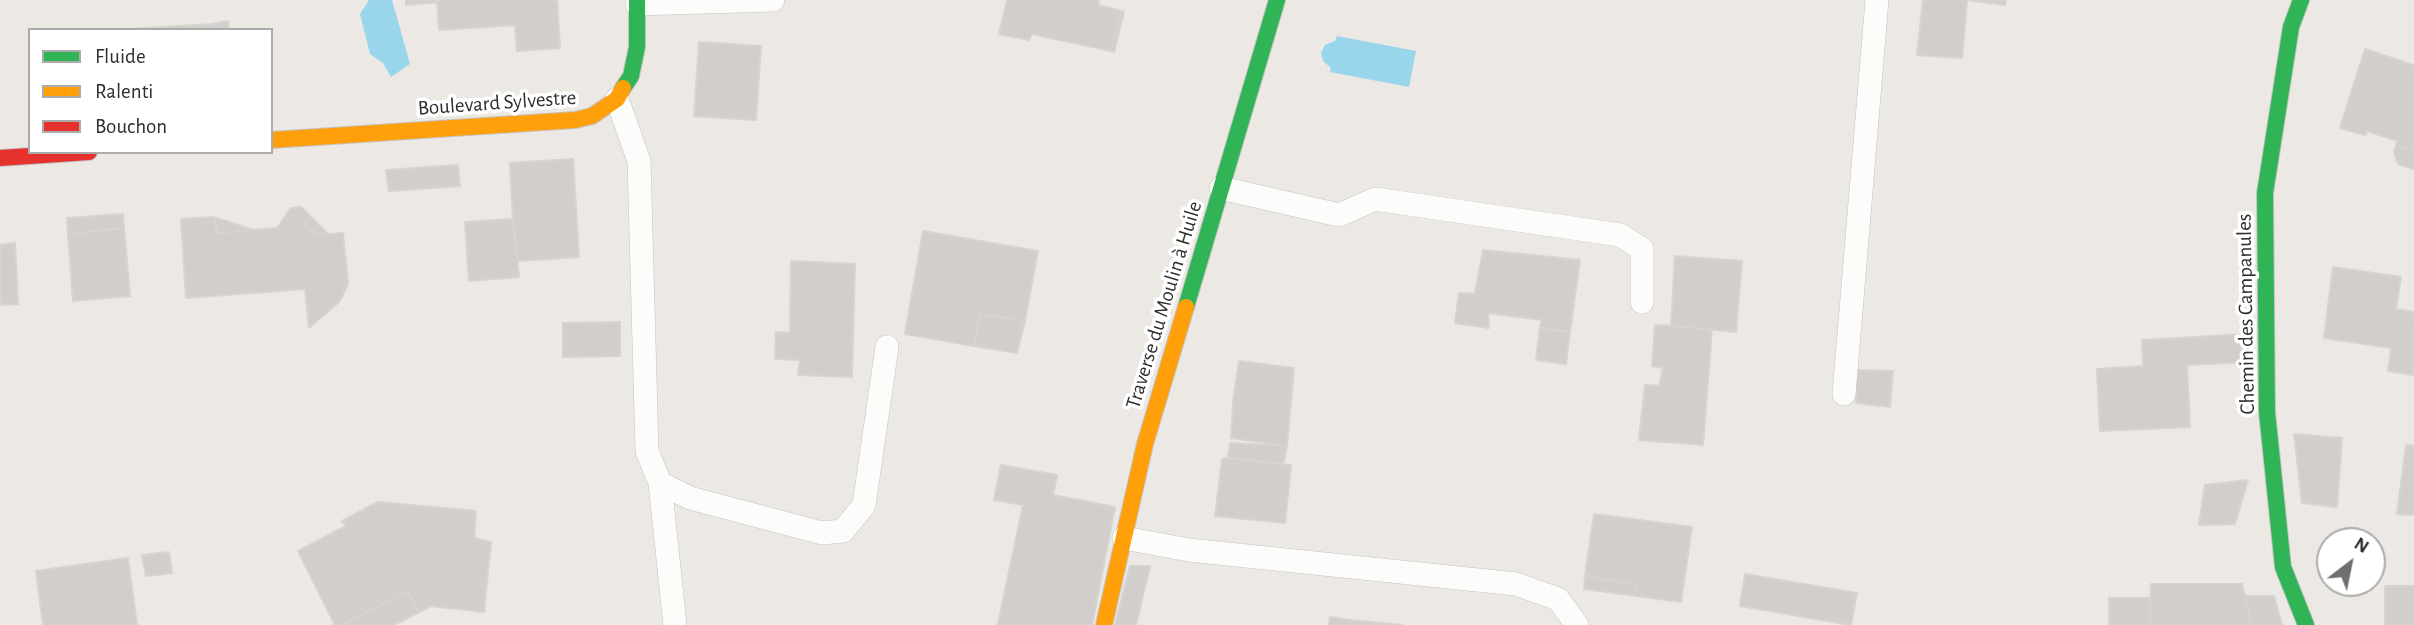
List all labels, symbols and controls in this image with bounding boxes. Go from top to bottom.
legend [28,28,273,154]
text: Fluide [95,46,146,67]
text: Ralenti [95,81,153,102]
street label: Boulevard Sylvestre [417,85,577,121]
text: Bouchon [95,116,167,137]
street label: Traverse du Moulin à Huile [1120,198,1208,412]
street label: Chemin des Campanules [2232,213,2260,415]
north arrow [2316,527,2386,597]
text: N [2351,534,2372,557]

